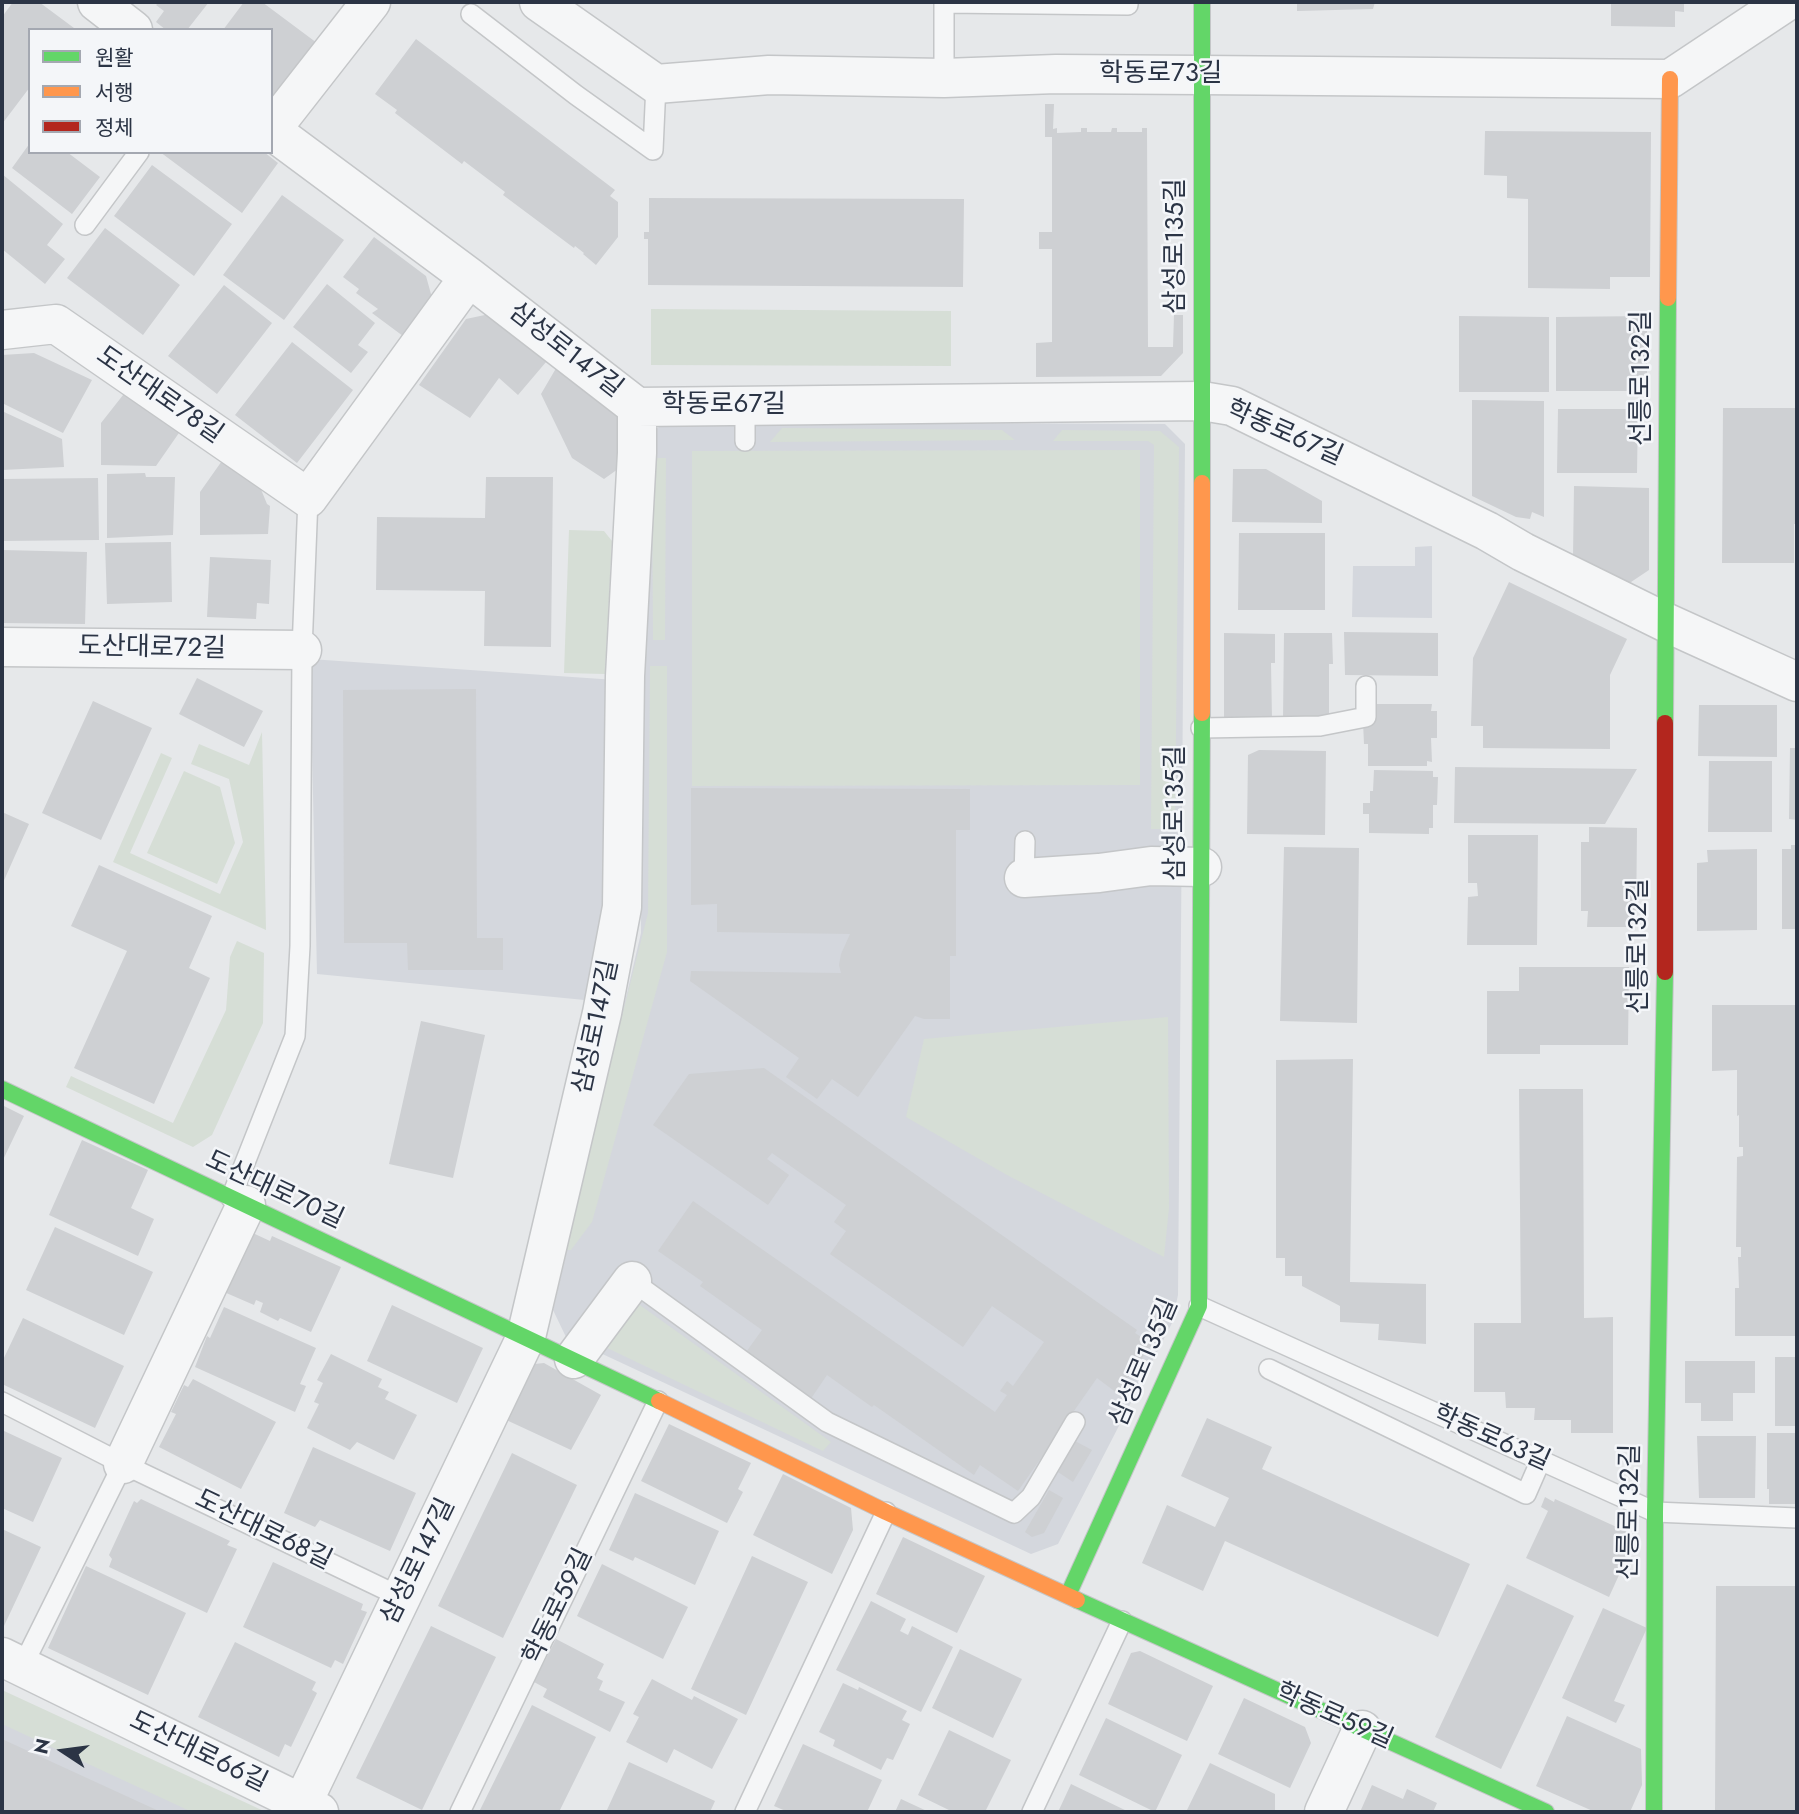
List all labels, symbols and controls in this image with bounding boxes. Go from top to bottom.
legend [28,28,273,154]
text: 원활 [95,43,134,73]
street label: 학동로73길 [1099,59,1223,91]
text: 서행 [95,78,134,108]
text: 정체 [95,113,134,143]
street label: 삼성로135길 [1161,178,1193,314]
street label: 삼성로147길 [502,297,628,405]
street label: 선릉로132길 [1627,310,1659,446]
street label: 도산대로78길 [90,341,228,451]
street label: 학동로67길 [662,390,786,422]
street label: 학동로67길 [1221,394,1347,474]
street label: 도산대로72길 [78,632,226,666]
street label: 삼성로135길 [1161,745,1193,881]
street label: 선릉로132길 [1624,878,1656,1014]
street label: 삼성로147길 [568,957,626,1097]
street label: 도산대로70길 [200,1145,348,1237]
street label: 삼성로135길 [1104,1294,1186,1432]
street label: 학동로63길 [1428,1399,1554,1479]
street label: 선릉로132길 [1614,1444,1648,1580]
street label: 도산대로68길 [189,1484,337,1578]
street label: 삼성로147길 [375,1494,463,1630]
street label: 학동로59길 [518,1544,600,1670]
street label: 학동로59길 [1270,1677,1398,1757]
street label: 도산대로66길 [124,1706,272,1800]
north arrow [28,1716,98,1786]
text: N [27,1736,57,1757]

